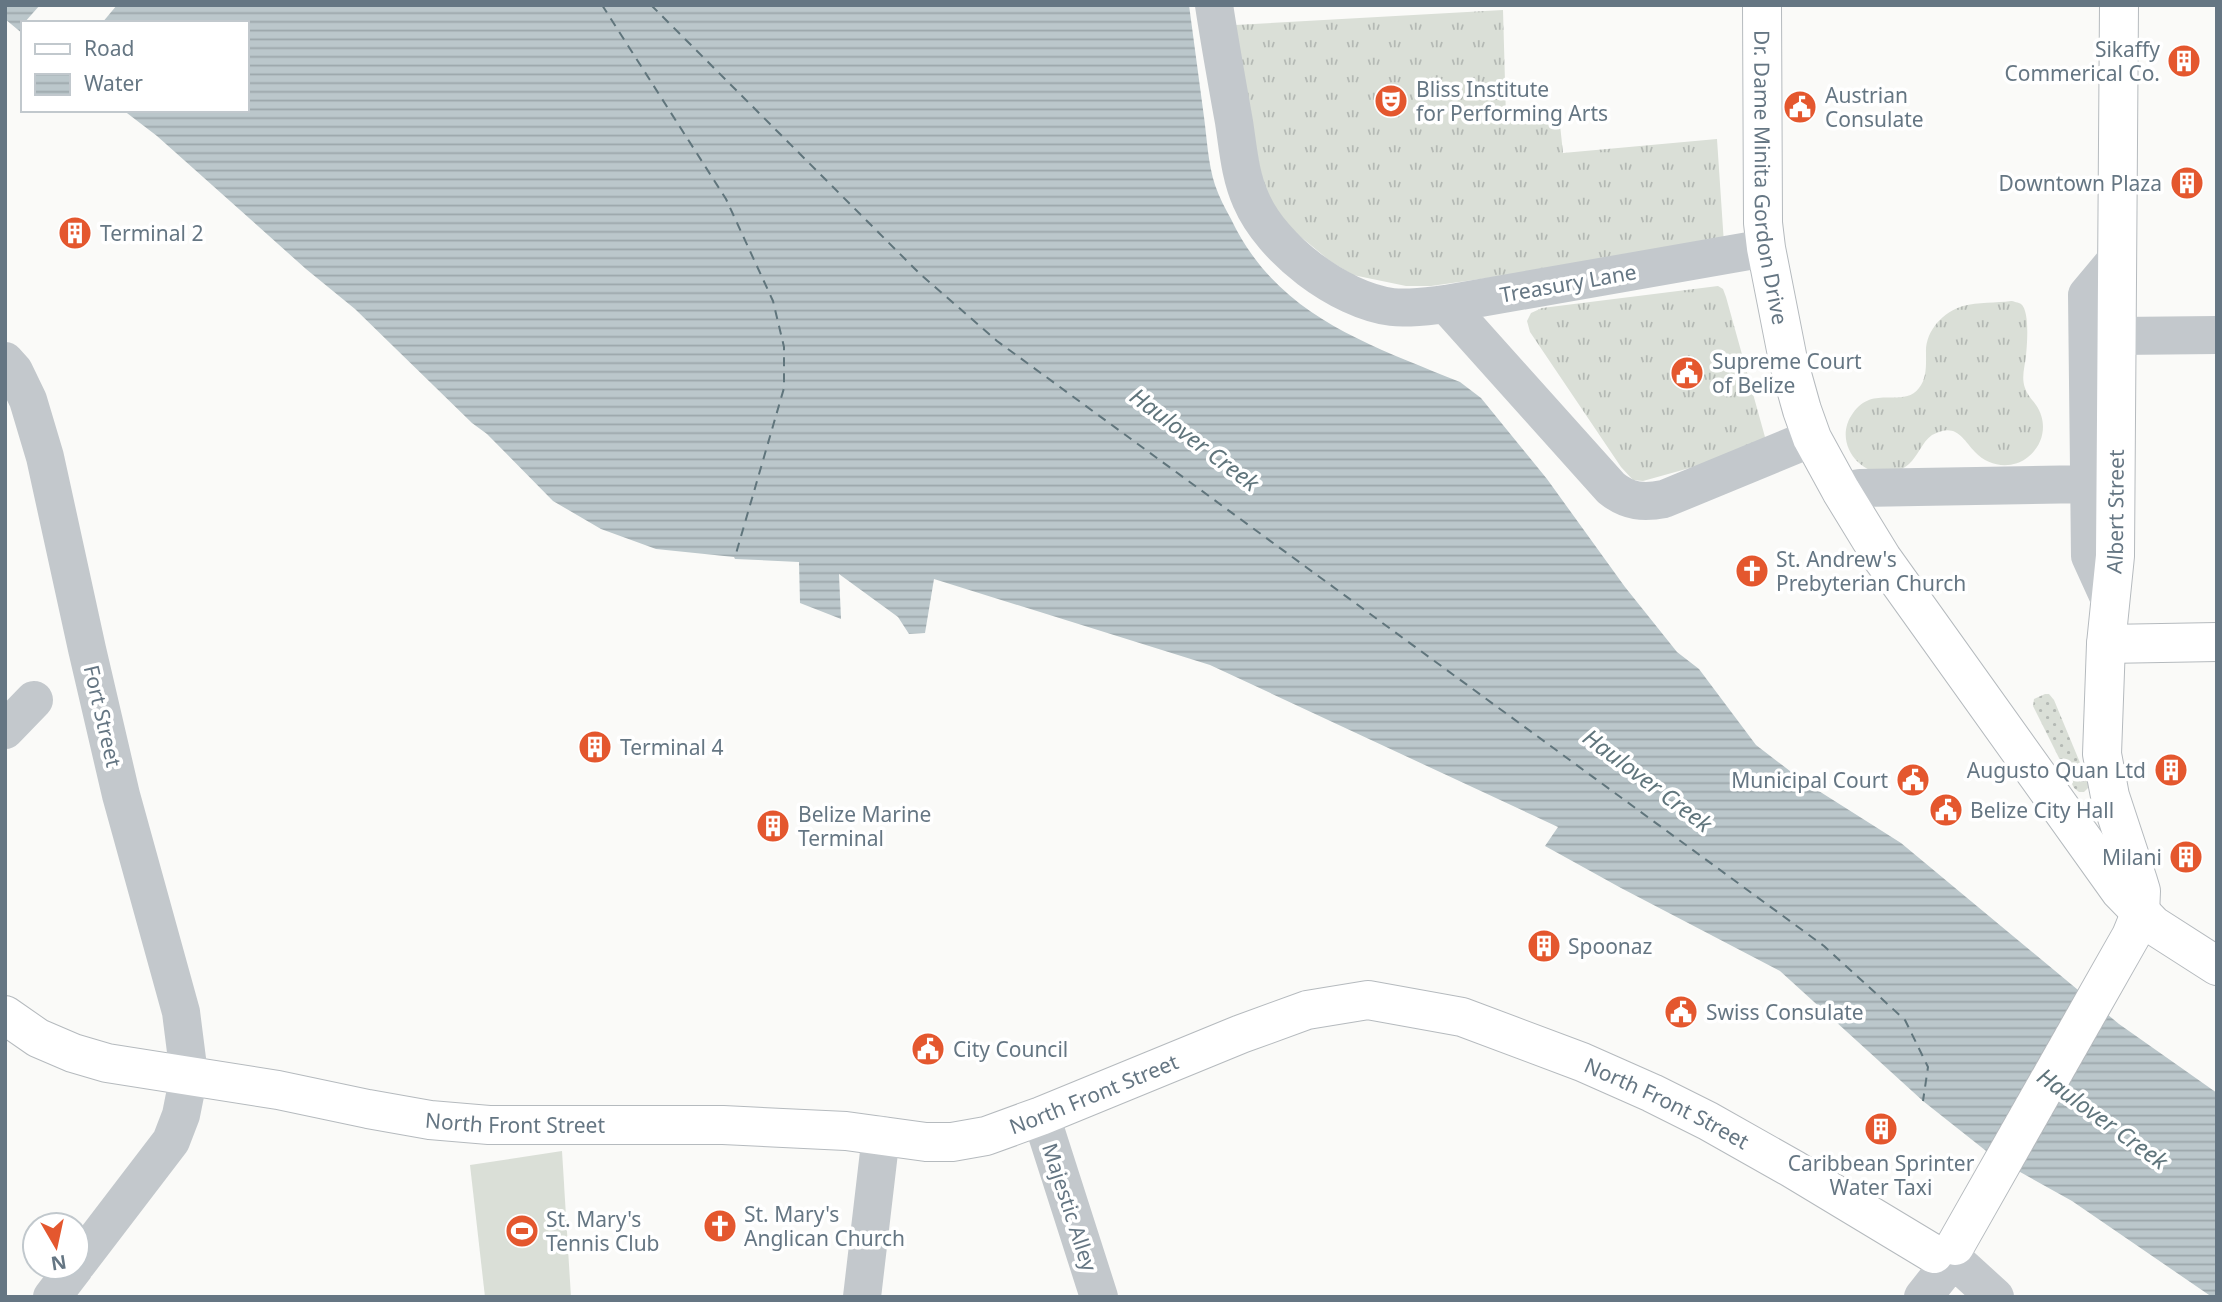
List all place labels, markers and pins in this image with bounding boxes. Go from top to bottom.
place label: Sikaffy Commerical Co. [2004,35,2160,87]
building icon: Sikaffy Commerical Co. [2165,42,2203,80]
place label: Bliss Institute for Performing Arts [1416,75,1608,127]
place label: Austrian Consulate [1825,81,1924,133]
theatre icon: Bliss Institute for Performing Arts [1372,82,1410,120]
public building icon: Austrian Consulate [1781,88,1819,126]
building icon: Downtown Plaza [2168,164,2206,202]
place label: Downtown Plaza [1999,169,2162,197]
building icon: Terminal 2 [56,214,94,252]
place label: Terminal 2 [100,219,203,247]
place label: Supreme Court of Belize [1712,347,1862,399]
public building icon: Supreme Court of Belize [1668,354,1706,392]
place label: St. Andrew's Prebyterian Church [1776,545,1966,597]
church icon: St. Andrew's Prebyterian Church [1733,552,1771,590]
building icon: Terminal 4 [576,728,614,766]
place label: Terminal 4 [620,733,723,761]
building icon: Augusto Quan Ltd [2152,751,2190,789]
place label: Augusto Quan Ltd [1967,756,2146,784]
public building icon: Municipal Court [1894,761,1932,799]
place label: Municipal Court [1731,766,1888,794]
public building icon: Belize City Hall [1927,791,1965,829]
place label: Belize City Hall [1970,796,2114,824]
place label: Belize Marine Terminal [798,800,931,852]
building icon: Belize Marine Terminal [754,807,792,845]
building icon: Milani [2167,838,2205,876]
place label: Milani [2102,843,2162,871]
building icon: Spoonaz [1525,927,1563,965]
place label: Spoonaz [1568,932,1653,960]
public building icon: Swiss Consulate [1662,993,1700,1031]
place label: Swiss Consulate [1706,998,1864,1026]
public building icon: City Council [909,1030,947,1068]
place label: City Council [953,1035,1068,1063]
building icon: Caribbean Sprinter Water Taxi [1862,1110,1900,1148]
place label: Caribbean Sprinter Water Taxi [1788,1149,1975,1201]
place label: St. Mary's Anglican Church [744,1200,905,1252]
place label: St. Mary's Tennis Club [546,1205,660,1257]
church icon: St. Mary's Anglican Church [701,1207,739,1245]
sports icon: St. Mary's Tennis Club [503,1212,541,1250]

